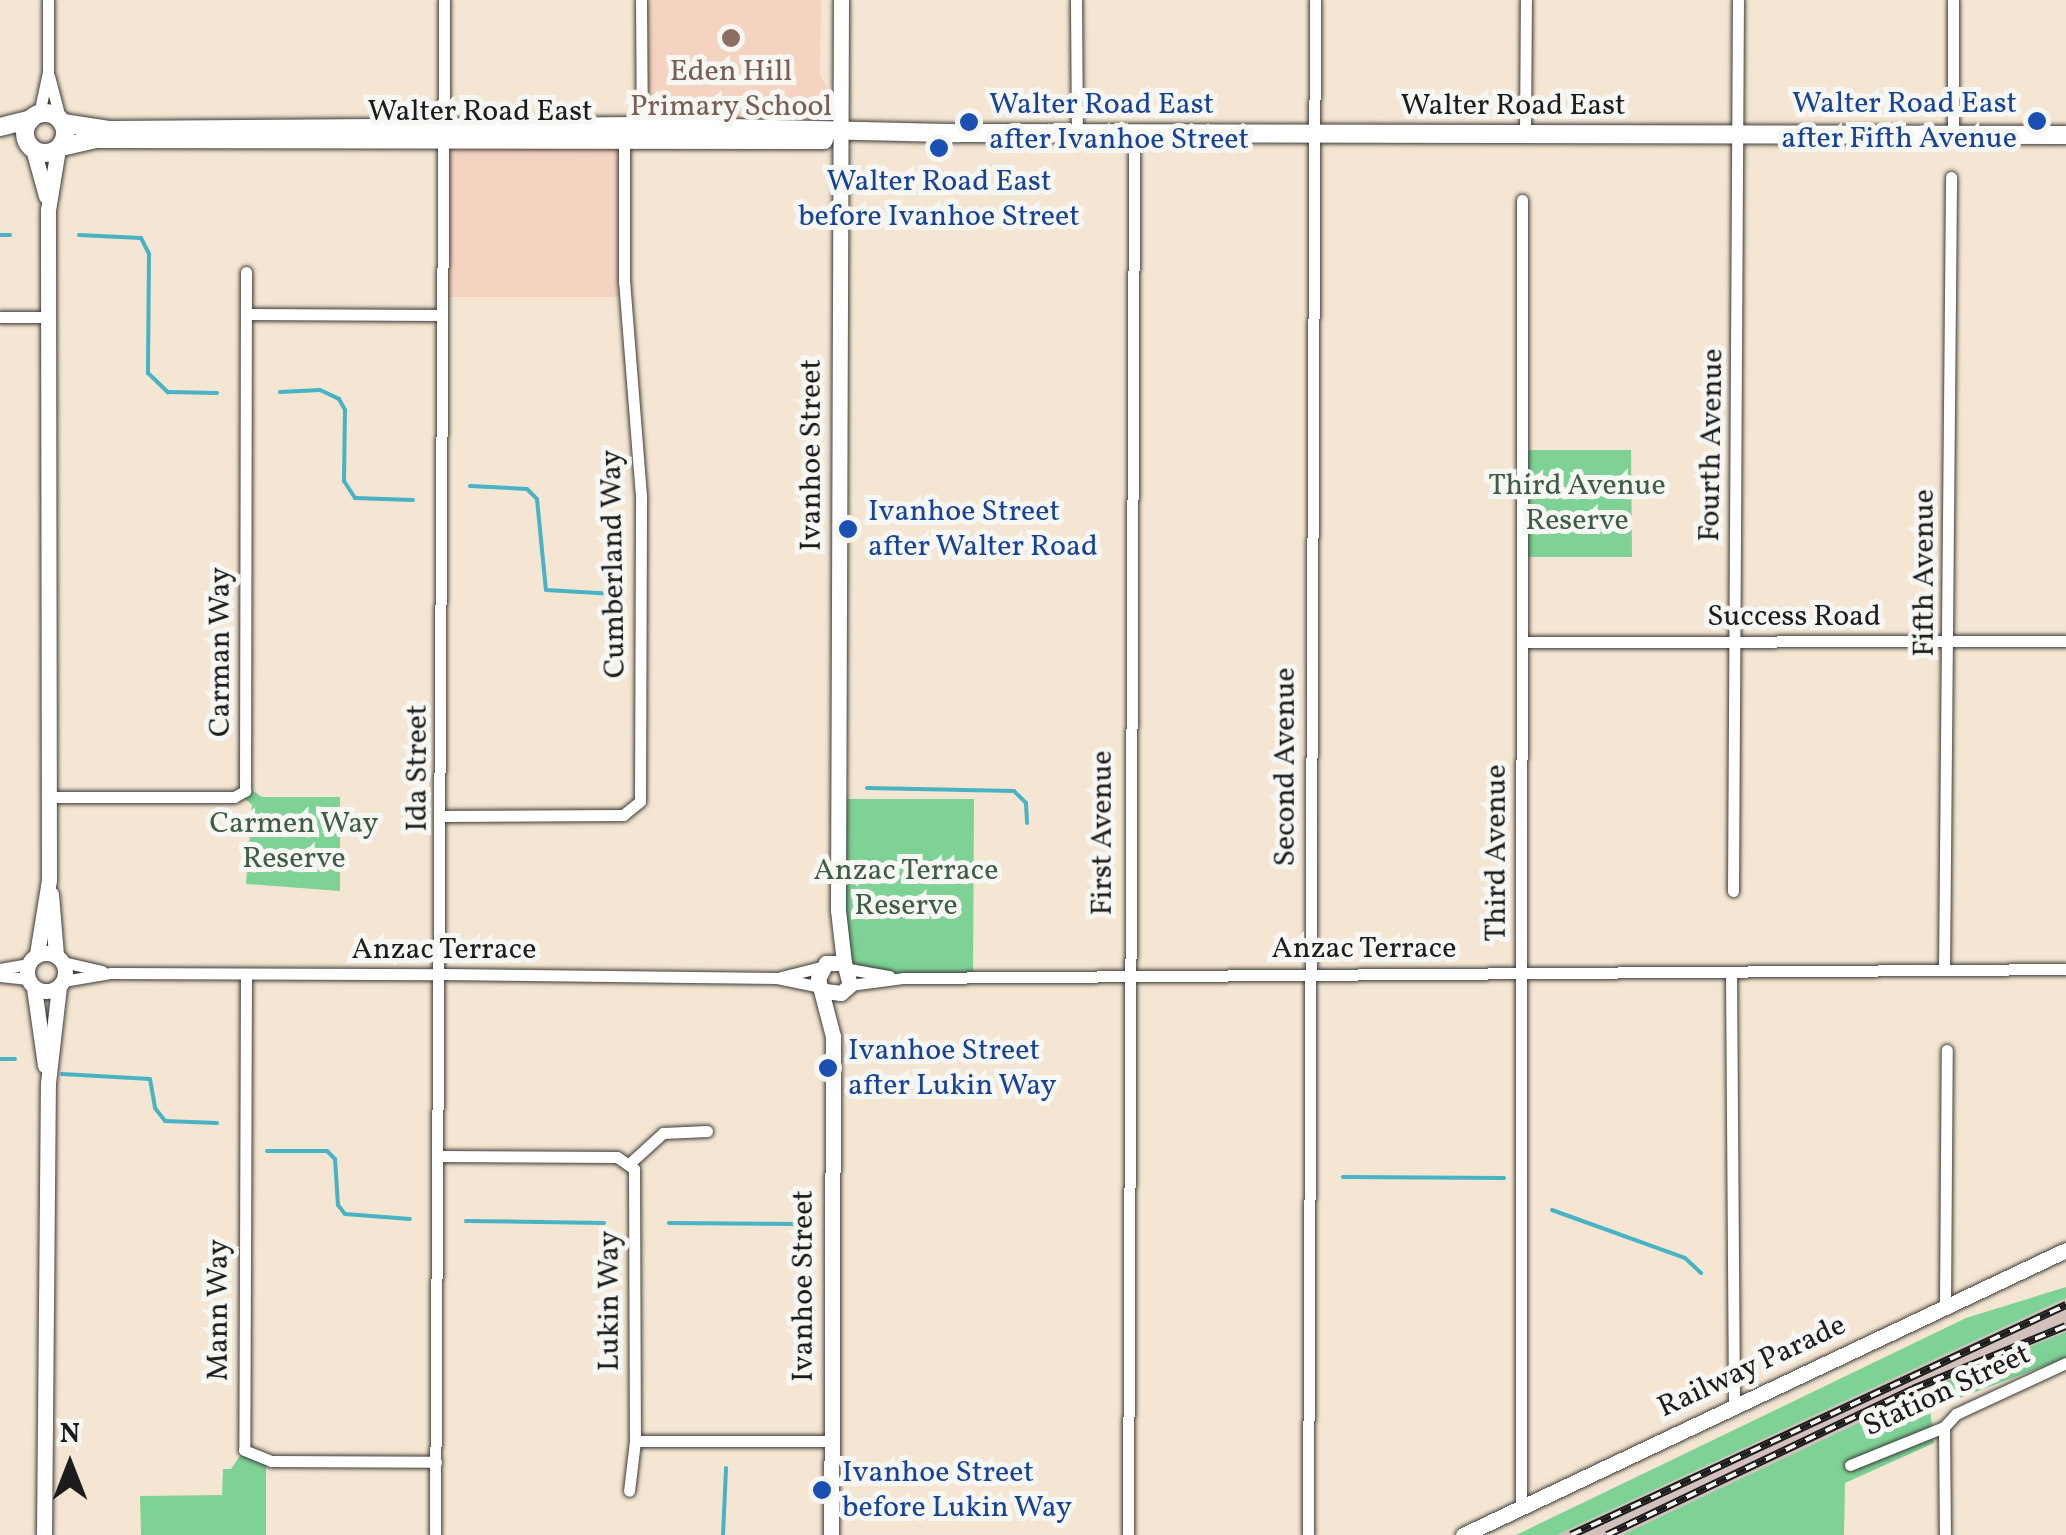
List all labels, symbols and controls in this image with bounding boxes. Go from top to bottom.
marker: Eden Hill Primary School [720,27,742,49]
place label: Eden Hill Primary School [629,54,833,124]
place label: Walter Road East after Fifth Avenue [1781,86,2017,156]
place label: Walter Road East after Ivanhoe Street [989,87,1249,158]
street label: Walter Road East [1401,88,1625,124]
street label: Walter Road East [368,94,592,130]
marker: Walter Road East after Fifth Avenue [2026,110,2048,132]
marker: Walter Road East after Ivanhoe Street [958,111,980,133]
marker: Walter Road East before Ivanhoe Street [928,137,950,159]
place label: Walter Road East before Ivanhoe Street [798,164,1080,234]
street label: Fourth Avenue [1692,348,1732,542]
street label: Ivanhoe Street [794,359,830,551]
street label: Cumberland Way [594,449,634,679]
park label: Third Avenue Reserve [1488,468,1666,538]
street label: Fifth Avenue [1907,489,1943,657]
place label: Ivanhoe Street after Walter Road [868,494,1099,564]
marker: Ivanhoe Street after Walter Road [837,518,859,540]
street label: Carman Way [203,567,239,737]
street label: Success Road [1707,599,1881,635]
street label: Second Avenue [1268,667,1304,867]
street label: Ida Street [400,704,436,832]
street label: First Avenue [1085,750,1121,916]
street label: Third Avenue [1479,764,1515,942]
park label: Carmen Way Reserve [209,806,379,876]
park label: Anzac Terrace Reserve [813,853,999,924]
street label: Anzac Terrace [1271,931,1457,967]
street label: Anzac Terrace [351,932,537,968]
place label: Ivanhoe Street after Lukin Way [848,1033,1057,1104]
marker: Ivanhoe Street after Lukin Way [817,1057,839,1079]
street label: Ivanhoe Street [786,1190,822,1382]
street label: Lukin Way [592,1230,628,1372]
street label: Mann Way [201,1239,237,1381]
street label: Railway Parade [1652,1308,1852,1426]
street label: Station Street [1858,1337,2036,1445]
north arrow [20,1415,120,1515]
text: N [60,1415,80,1454]
place label: Ivanhoe Street before Lukin Way [842,1455,1073,1526]
marker: Ivanhoe Street before Lukin Way [811,1479,833,1501]

